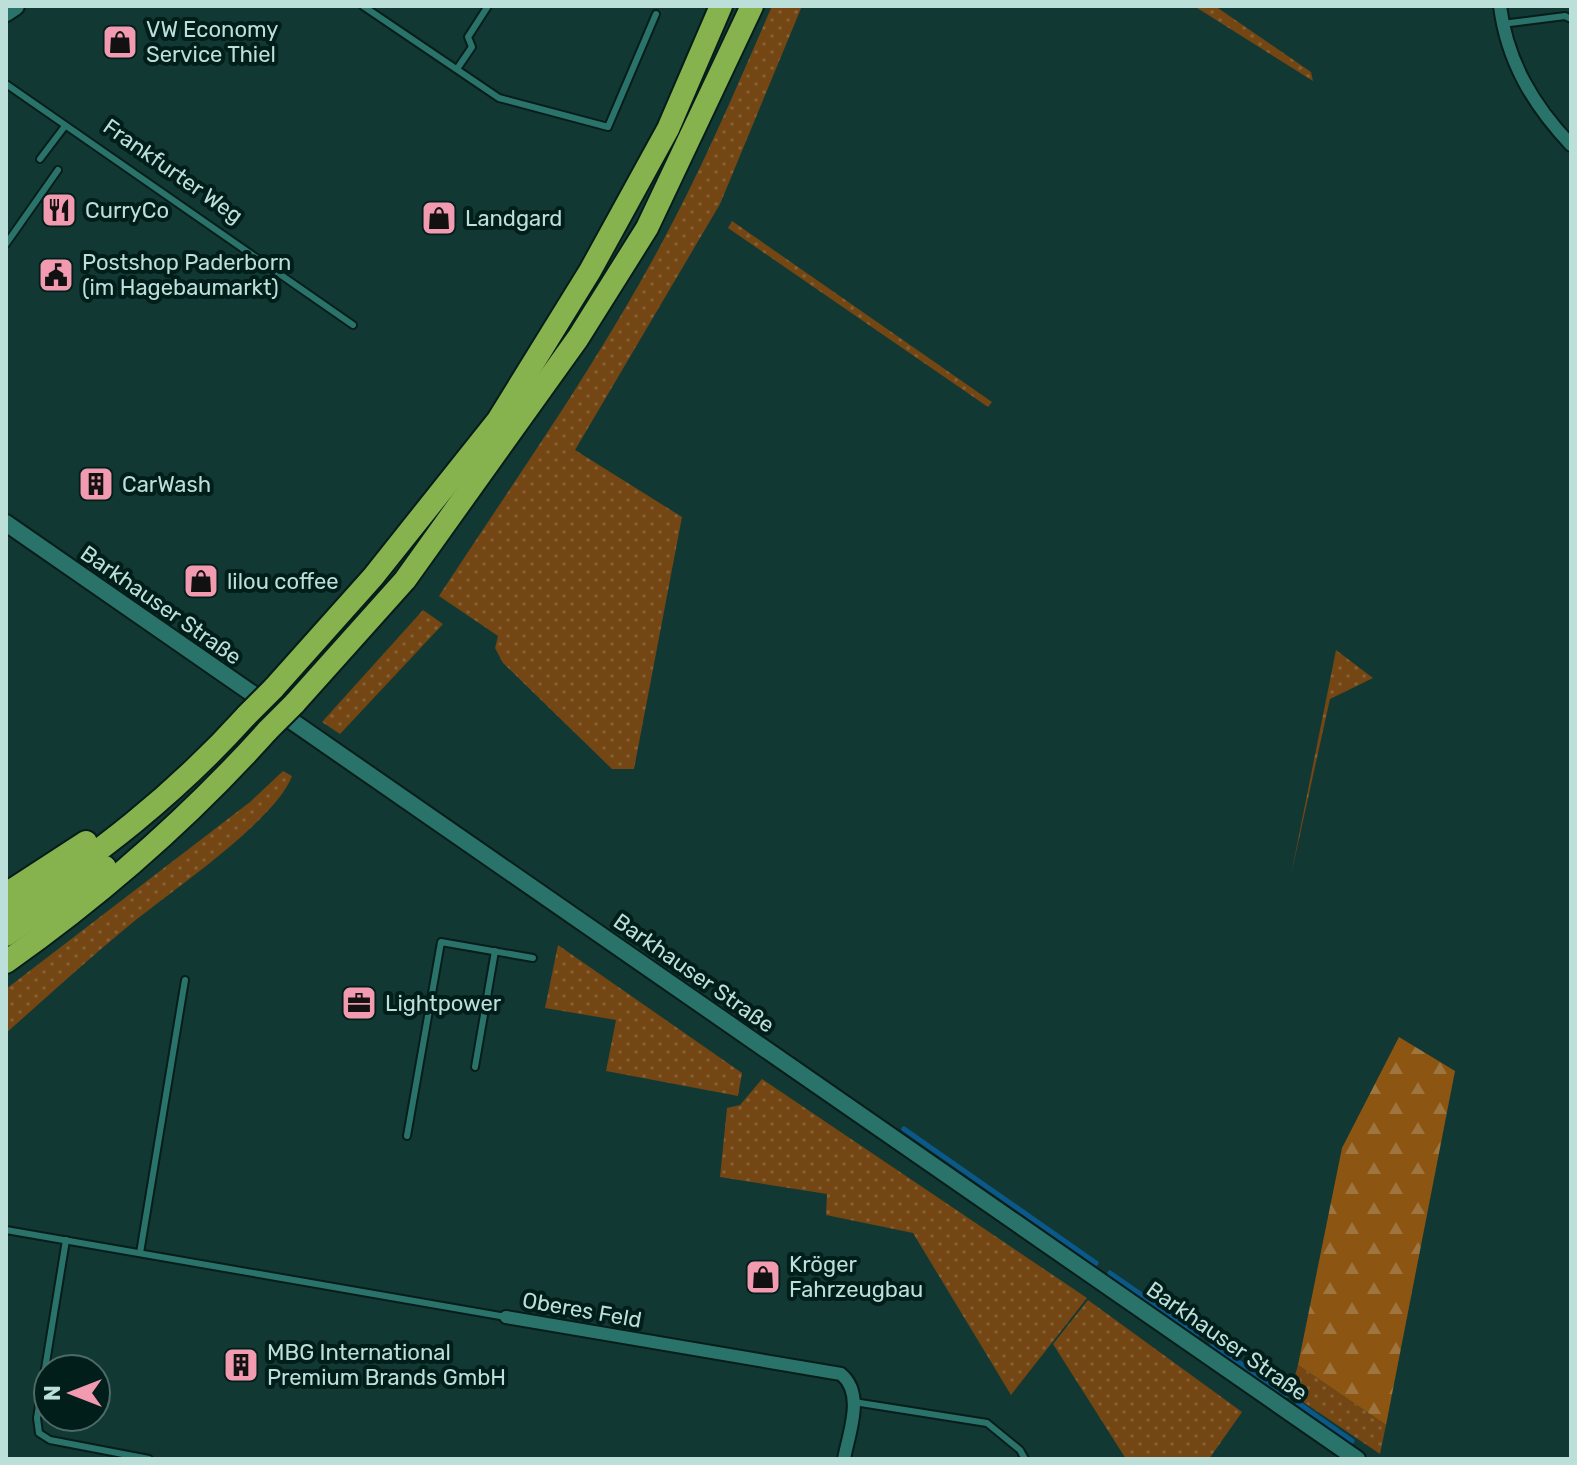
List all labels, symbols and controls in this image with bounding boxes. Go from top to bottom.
place label: VW Economy Service Thiel [146,16,278,68]
shop icon: VW Economy Service Thiel [101,23,139,61]
street label: Frankfurter Weg [98,113,248,229]
restaurant icon: CurryCo [40,191,78,229]
place label: CurryCo [85,197,169,224]
shop icon: Landgard [420,199,458,237]
place label: Landgard [465,205,562,232]
place label: Postshop Paderborn (im Hagebaumarkt) [82,249,291,301]
public building icon: Postshop Paderborn (im Hagebaumarkt) [37,256,75,294]
building icon: CarWash [77,465,115,503]
place label: CarWash [122,471,211,498]
street label: Barkhauser Straße [75,539,247,671]
shop icon: lilou coffee [182,562,220,600]
place label: lilou coffee [227,568,339,595]
street label: Barkhauser Straße [608,907,780,1039]
office icon: Lightpower [340,984,378,1022]
place label: Lightpower [385,990,502,1017]
place label: Kröger Fahrzeugbau [789,1251,923,1303]
shop icon: Kröger Fahrzeugbau [744,1258,782,1296]
street label: Barkhauser Straße [1141,1275,1313,1407]
street label: Oberes Feld [520,1286,644,1334]
place label: MBG International Premium Brands GmbH [267,1339,506,1391]
building icon: MBG International Premium Brands GmbH [222,1346,260,1384]
north arrow [32,1353,112,1433]
text: N [39,1385,66,1401]

